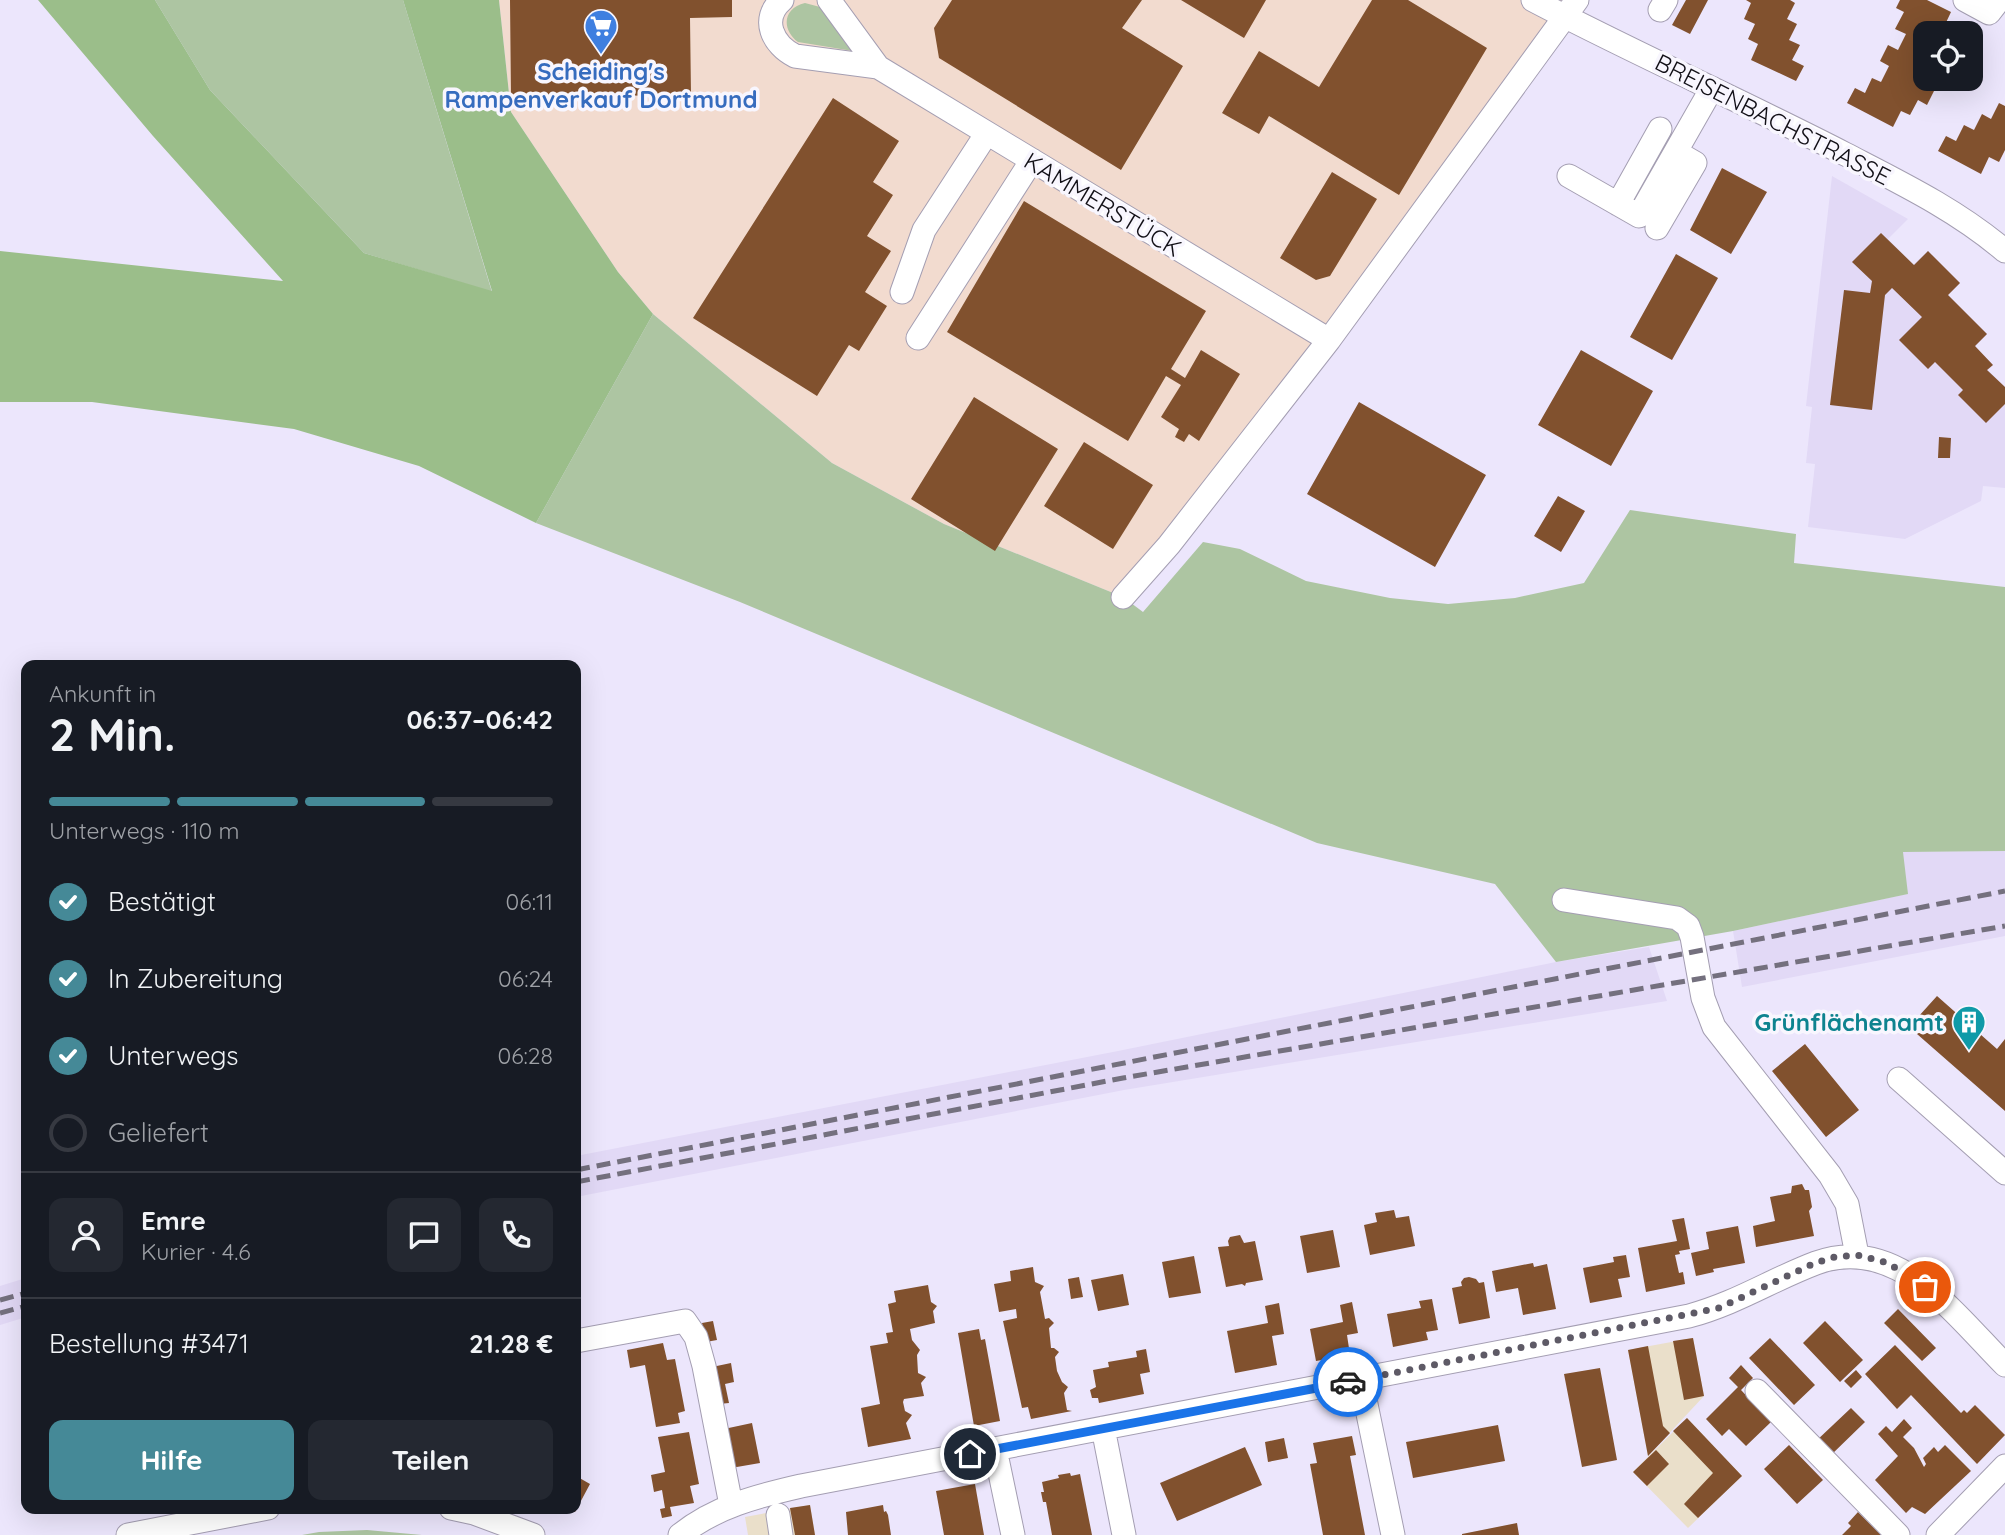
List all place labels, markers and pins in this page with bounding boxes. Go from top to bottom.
supermarket icon: Scheiding's Rampenverkauf Dortmund [582,7,620,56]
place label: Scheiding's Rampenverkauf Dortmund [445,56,757,114]
building icon: Grünflächenamt [1950,1003,1988,1052]
place label: Grünflächenamt [1754,1007,1944,1037]
pin [1895,1257,1955,1317]
pin [940,1424,1000,1484]

